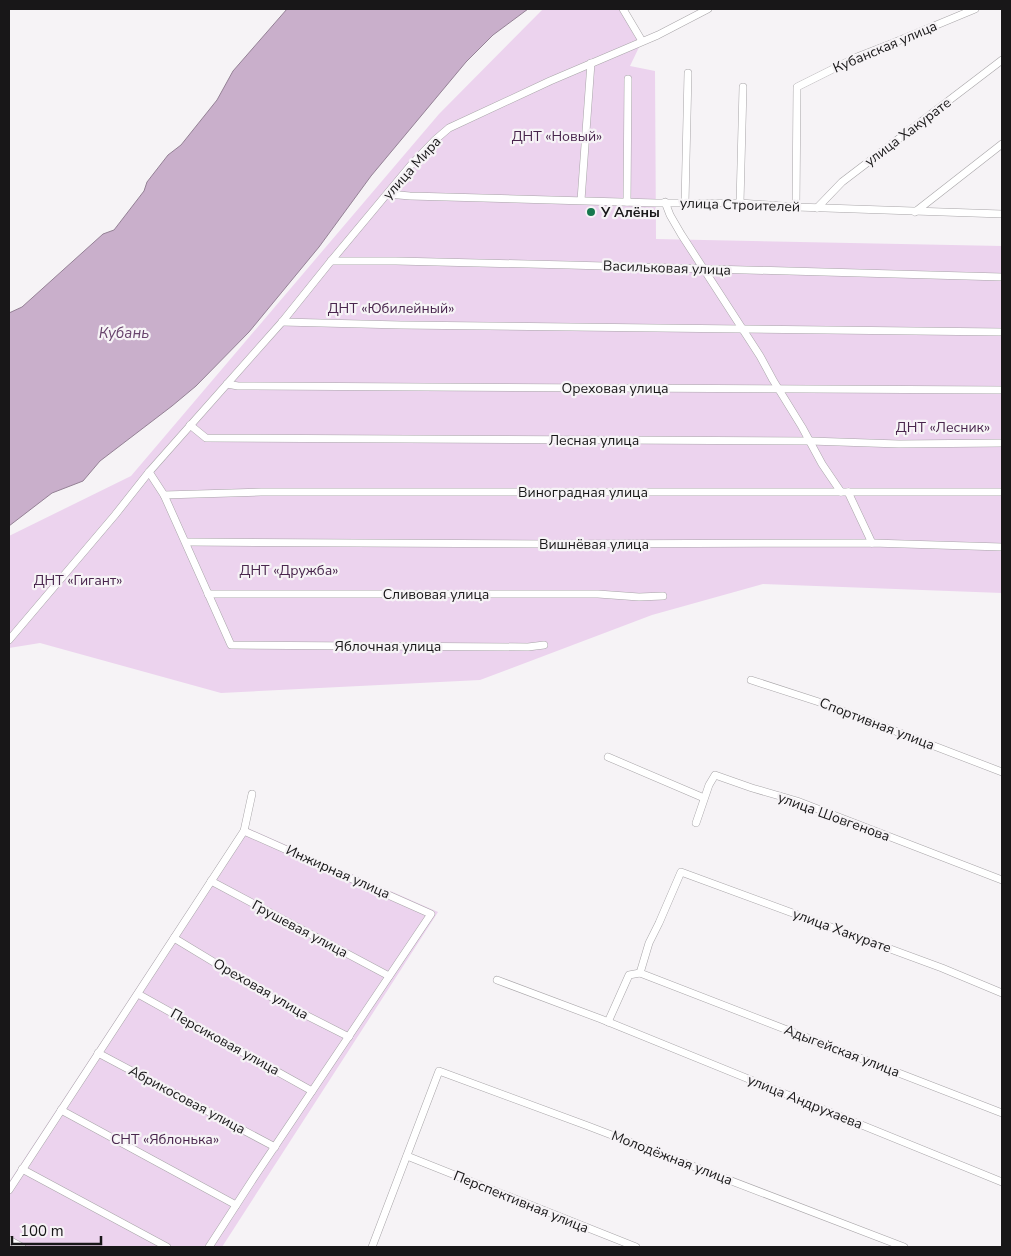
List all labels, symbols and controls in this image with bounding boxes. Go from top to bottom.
street label: Кубанская улица [830,16,940,78]
street label: улица Хакурате [861,93,955,171]
park label: ДНТ «Новый» [512,127,602,146]
street label: улица Мира [379,132,445,204]
street label: улица Строителей [680,193,800,217]
place label: У Алёны [600,203,660,222]
marker: У Алёны [585,206,597,218]
street label: Васильковая улица [603,256,731,280]
park label: ДНТ «Юбилейный» [328,299,454,318]
water label: Кубань [99,323,149,343]
street label: Ореховая улица [561,379,669,398]
park label: ДНТ «Лесник» [896,418,990,437]
street label: Лесная улица [549,431,639,450]
street label: Виноградная улица [518,483,648,502]
street label: Вишнёвая улица [539,535,649,554]
park label: ДНТ «Дружба» [240,561,338,580]
park label: ДНТ «Гигант» [34,571,122,590]
street label: Сливовая улица [383,585,489,604]
street label: Яблочная улица [335,637,441,656]
street label: Спортивная улица [817,693,937,755]
street label: улица Шовгенова [775,788,893,846]
street label: Инжирная улица [283,841,393,903]
street label: Грушевая улица [249,896,351,962]
street label: улица Хакурате [790,904,894,958]
street label: Ореховая улица [210,954,312,1024]
street label: Персиковая улица [167,1004,283,1080]
street label: Адыгейская улица [782,1020,902,1082]
street label: Абрикосовая улица [125,1061,249,1139]
street label: улица Андрухаева [745,1070,865,1134]
street label: Молодёжная улица [609,1126,735,1190]
park label: СНТ «Яблонька» [111,1130,219,1149]
street label: Перспективная улица [451,1166,591,1238]
scale bar [12,1214,101,1246]
text: 100 m [20,1221,64,1241]

